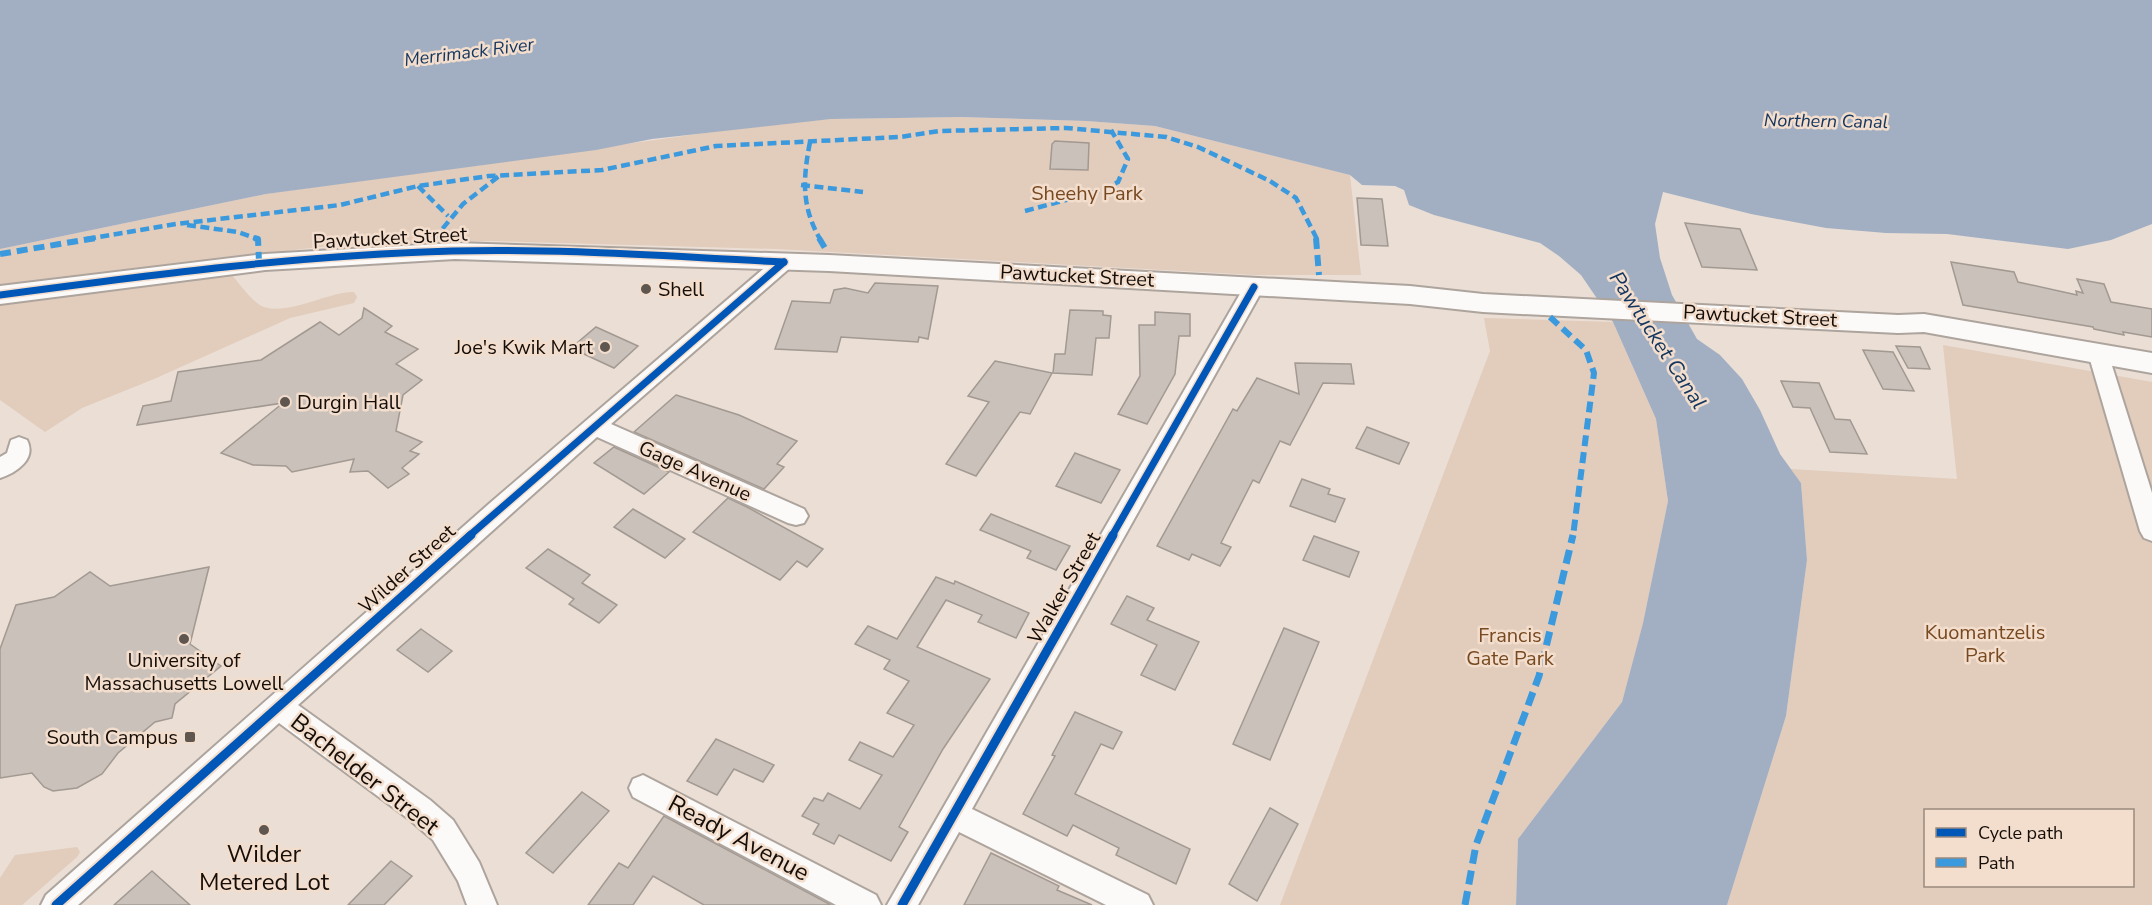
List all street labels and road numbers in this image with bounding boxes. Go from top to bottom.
street label: Pawtucket Street [312,220,469,256]
street label: Pawtucket Street [999,258,1156,294]
street label: Pawtucket Street [1682,298,1839,334]
street label: Gage Avenue [634,434,756,508]
street label: Wilder Street [353,518,462,620]
street label: Walker Street [1021,526,1107,649]
street label: Bachelder Street [284,706,446,843]
street label: Ready Avenue [663,787,815,889]

